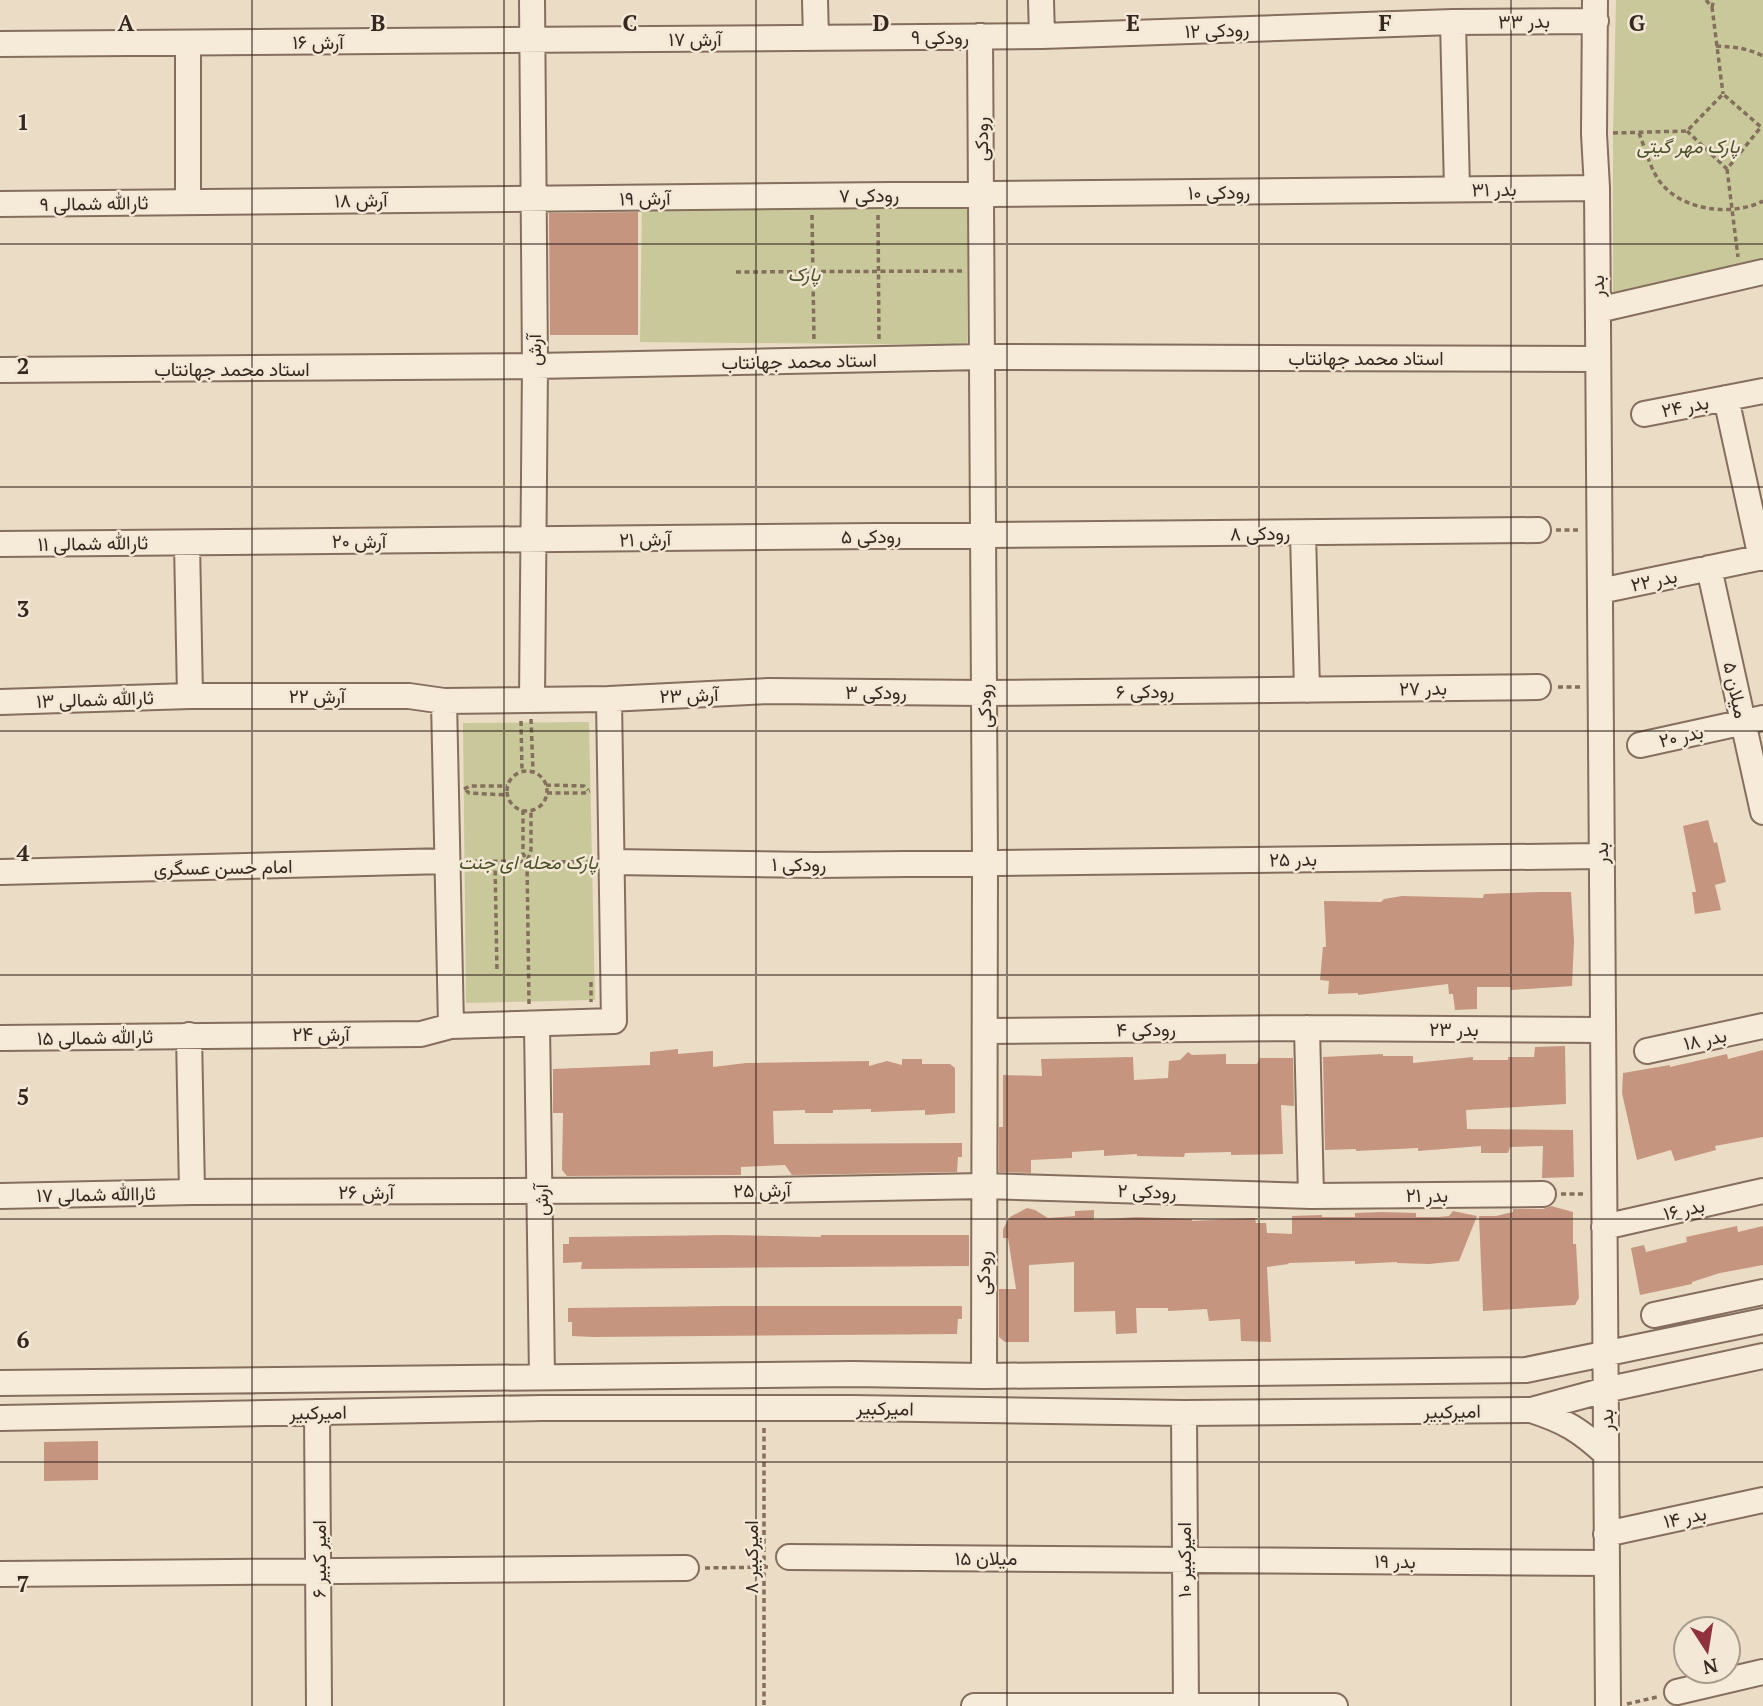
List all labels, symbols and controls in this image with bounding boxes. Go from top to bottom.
text: A [118,7,135,38]
text: B [371,7,386,38]
text: C [623,7,638,38]
text: D [873,7,890,38]
text: E [1126,7,1140,38]
text: F [1378,7,1392,38]
text: G [1629,7,1646,38]
street label: بدر ۳۳ [1498,8,1550,33]
street label: رودکی ۱۲ [1184,16,1250,43]
street label: رودکی ۹ [911,24,969,49]
street label: آرش ۱۷ [668,26,723,51]
street label: آرش ۱۶ [292,29,345,54]
text: 1 [17,106,30,137]
street label: رودکی [968,117,993,161]
park label: پارک مهر گیتی [1637,133,1741,160]
street label: بدر ۳۱ [1471,176,1517,201]
street label: رودکی ۱۰ [1188,178,1250,205]
street label: رودکی ۷ [839,181,899,208]
street label: آرش ۱۹ [619,185,672,210]
street label: آرش ۱۸ [334,187,389,212]
street label: ثارالله شمالی ۹ [39,189,149,216]
park label: پارک [788,261,821,288]
street label: بدر [1584,275,1609,298]
street label: آرش [521,332,546,366]
street label: استاد محمد جهانتاب [1288,345,1444,370]
street label: استاد محمد جهانتاب [721,347,877,374]
text: 2 [17,350,30,381]
street label: استاد محمد جهانتاب [154,356,310,381]
street label: بدر ۲۴ [1659,389,1711,422]
street label: رودکی ۸ [1230,519,1290,546]
street label: رودکی ۵ [841,522,901,549]
street label: آرش ۲۱ [619,526,673,551]
street label: آرش ۲۰ [332,528,388,553]
street label: ثارالله شمالی ۱۱ [38,529,148,556]
street label: بدر ۲۲ [1628,562,1679,597]
text: 3 [17,593,30,624]
street label: میلان ۵ [1718,659,1755,720]
street label: بدر ۲۷ [1399,675,1447,700]
street label: رودکی ۶ [1116,677,1174,704]
street label: رودکی ۳ [845,679,907,704]
street label: آرش ۲۳ [659,681,720,708]
street label: آرش ۲۲ [289,683,347,708]
street label: ثارالله شمالی ۱۳ [36,684,154,713]
street label: رودکی [971,684,996,728]
street label: بدر ۲۰ [1656,718,1706,753]
text: 4 [17,837,30,868]
street label: بدر [1588,842,1613,865]
street label: بدر ۲۵ [1269,846,1317,871]
park label: پارک محله ای جنت [458,849,599,876]
street label: رودکی ۱ [772,851,826,876]
street label: امام حسن عسگری [153,853,293,881]
street label: رودکی ۴ [1116,1015,1176,1042]
street label: بدر ۲۳ [1429,1016,1479,1041]
street label: آرش ۲۴ [292,1021,351,1046]
street label: بدر ۱‍۸ [1681,1022,1729,1055]
street label: ثارالله شمالی ۱۵ [37,1023,153,1050]
text: 5 [17,1081,30,1112]
street label: آرش ۲۵ [733,1176,793,1203]
street label: رودکی ۲ [1117,1177,1177,1204]
street label: آرش ۲۶ [338,1179,395,1204]
street label: ثاراالله شمالی ۱۷ [36,1180,156,1207]
street label: آرش [528,1182,553,1216]
street label: بدر ۲۱ [1406,1182,1448,1207]
street label: بدر ۱۶ [1661,1192,1707,1225]
street label: رودکی [970,1251,995,1295]
text: 6 [17,1324,30,1355]
street label: امیرکبیر [855,1394,914,1421]
street label: امیرکبیر [1422,1397,1481,1424]
street label: امیرکبیر [288,1398,347,1425]
street label: بدر [1593,1409,1618,1432]
street label: بدر ۱۴ [1661,1500,1709,1533]
street label: امیر کبیر ۶ [306,1520,331,1598]
street label: امیرکبیر ۸ [738,1520,763,1594]
street label: امیرکبیر ۱۰ [1171,1522,1196,1598]
street label: میلان ۱۵ [955,1545,1017,1570]
street label: بدر ۱۹ [1374,1548,1416,1573]
text: 7 [17,1568,30,1599]
north arrow [1672,1615,1742,1685]
text: N [1700,1653,1720,1681]

